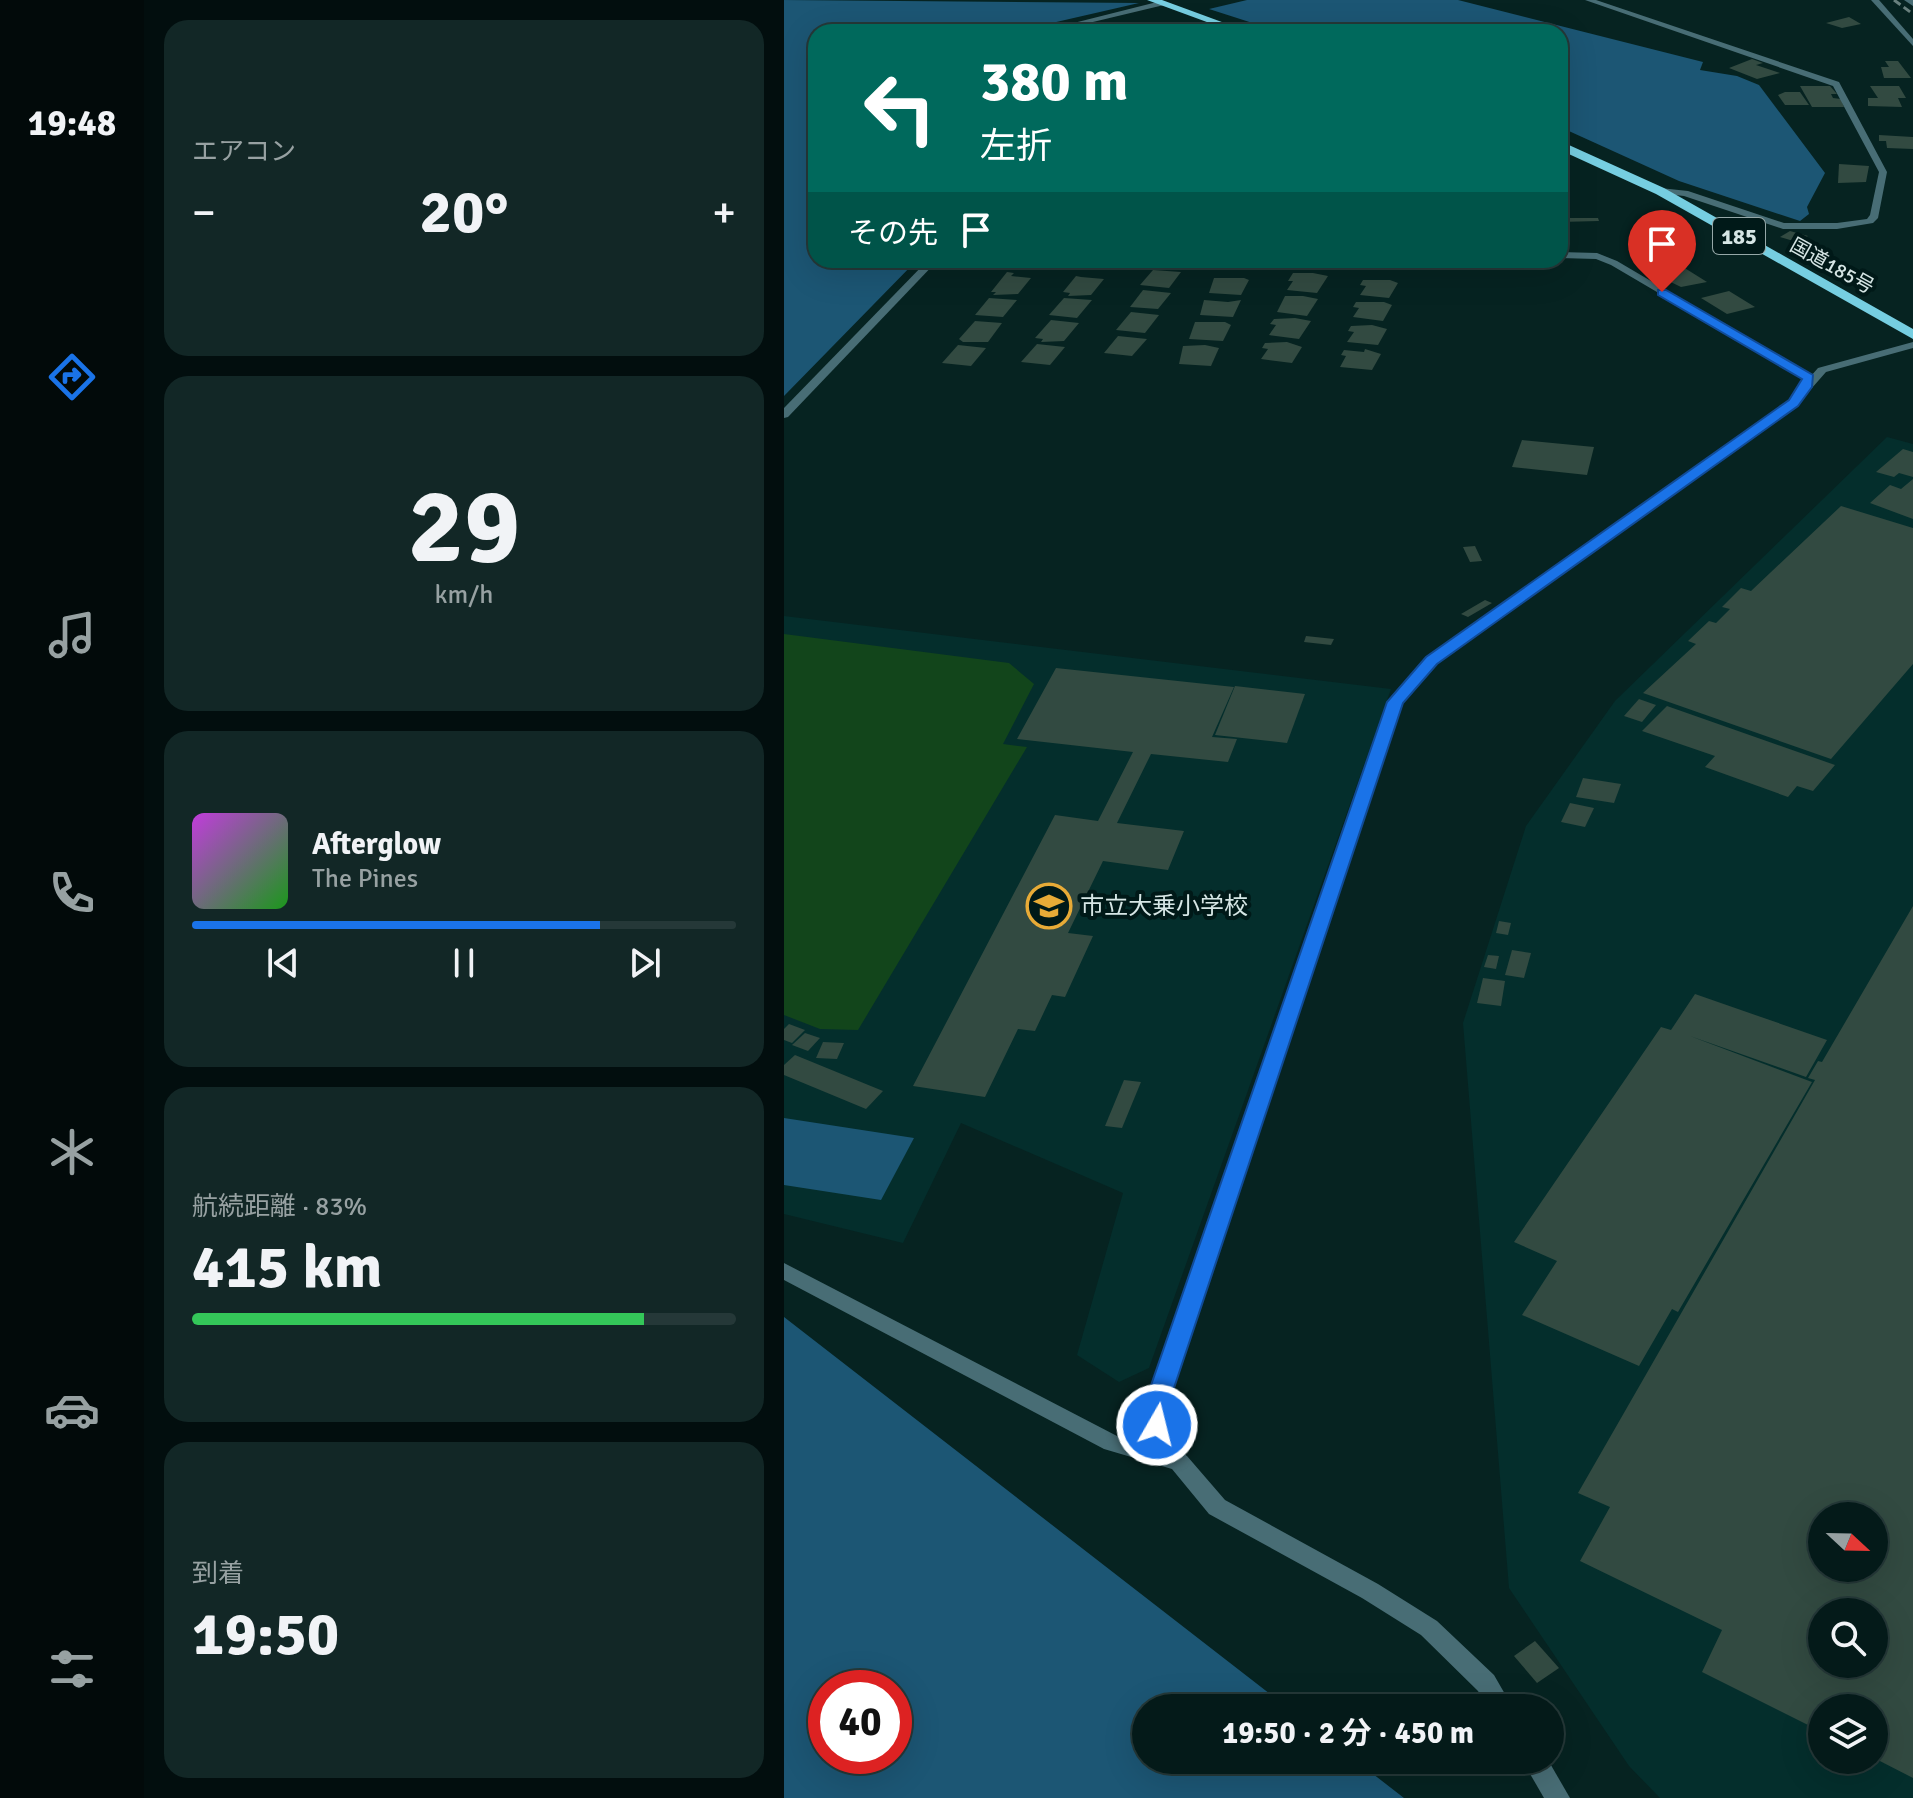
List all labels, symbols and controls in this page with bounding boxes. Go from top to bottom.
text: 380 m [980,47,1128,116]
icon: left [848,56,952,160]
text: 19:48 [28,101,116,146]
text: 左折 [980,124,1052,169]
text: エアコン [192,136,296,168]
text: 20° [420,176,508,250]
text: − [192,186,216,240]
text: + [712,186,736,240]
icon: arrive [954,208,998,252]
pin [1628,210,1696,292]
text: その先 [848,215,938,252]
road number: 185 [1713,218,1765,254]
icon: arrive [1640,222,1684,266]
street label: 国道185号 [1786,233,1878,299]
icon: directions [44,349,100,405]
text: 29 [408,463,520,591]
text: km/h [435,579,493,611]
icon: music [44,607,100,663]
text: Afterglow [312,826,441,863]
text: The Pines [312,863,418,895]
icon: phone [44,865,100,921]
school or university icon: 市立大乗小学校 [1025,882,1073,930]
place label: 市立大乗小学校 [1080,891,1248,921]
icon: previous [261,941,305,985]
icon: pause [442,941,486,985]
icon: next [623,941,667,985]
icon: climate [44,1124,100,1180]
text: 航続距離 · 83% [192,1191,367,1223]
text: 415 km [192,1231,382,1305]
icon: car [44,1382,100,1438]
position arrow [1115,1383,1199,1467]
north arrow [1808,1502,1888,1582]
map controls [1808,1502,1888,1774]
text: 到着 [192,1558,244,1590]
text: 19:50 [192,1598,339,1672]
button: search [1808,1598,1888,1678]
icon: filters [44,1641,100,1697]
speed limit sign: 40 [808,1670,912,1774]
button: layers [1808,1694,1888,1774]
text: 19:50 · 2 分 · 450 m [1222,1715,1474,1752]

